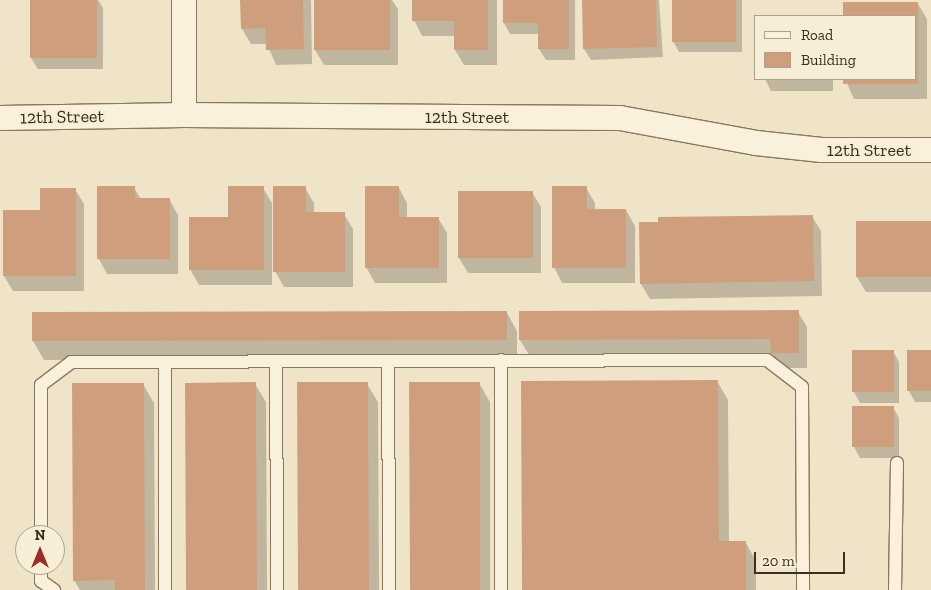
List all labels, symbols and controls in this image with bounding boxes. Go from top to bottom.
legend [754,15,916,80]
text: Road [801,26,833,44]
text: Building [801,51,856,69]
street label: 12th Street [20,105,104,129]
street label: 12th Street [425,106,509,128]
street label: 12th Street [827,139,911,161]
north arrow [15,525,65,575]
text: N [35,527,45,544]
scale bar [756,542,847,574]
text: 20 m [762,552,795,570]

